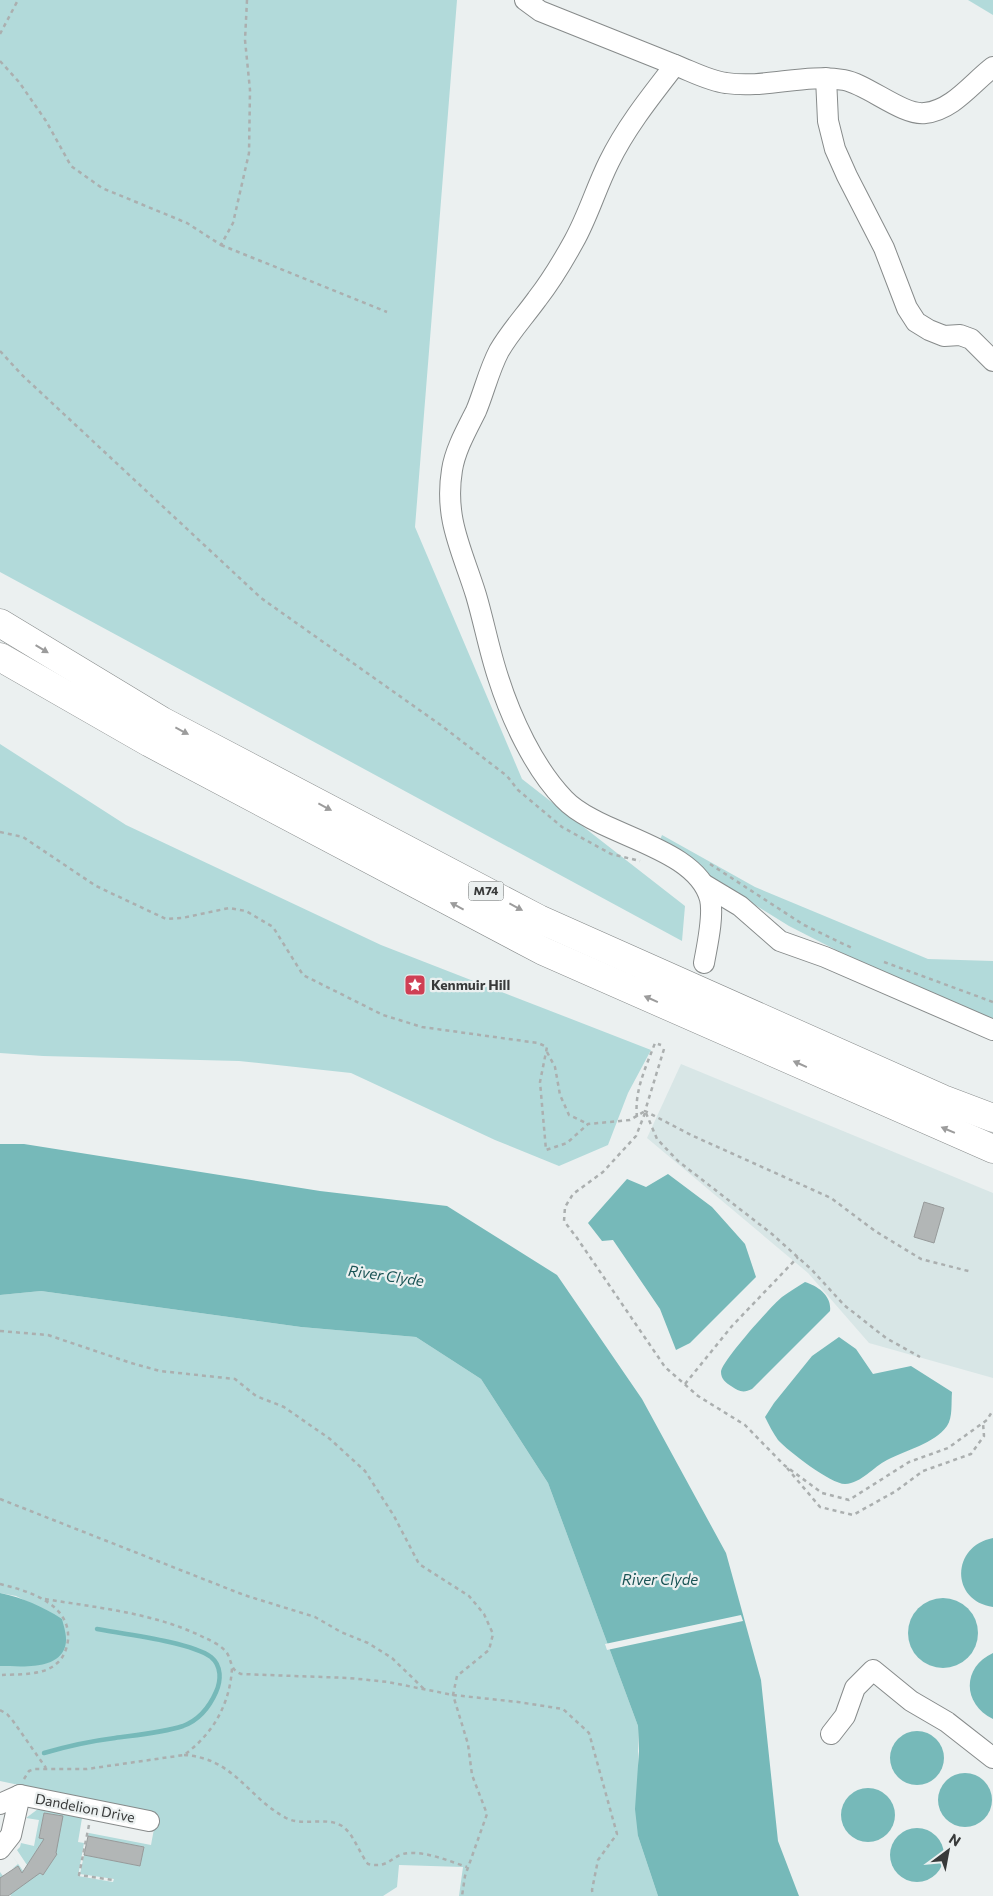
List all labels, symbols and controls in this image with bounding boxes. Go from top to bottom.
one-way arrow [35,644,48,653]
one-way arrow [175,727,188,736]
one-way arrow [318,803,333,811]
road number: M74 [468,881,504,900]
one-way arrow [450,901,464,910]
one-way arrow [509,903,523,911]
place icon: Kenmuir Hill [403,973,427,997]
place label: Kenmuir Hill [431,976,510,993]
one-way arrow [644,994,658,1002]
one-way arrow [793,1060,807,1068]
one-way arrow [941,1125,955,1133]
water label: River Clyde [347,1261,425,1289]
water label: River Clyde [622,1570,698,1588]
street label: Dandelion Drive [34,1790,136,1826]
north arrow [923,1826,973,1876]
text: N [946,1830,964,1850]

